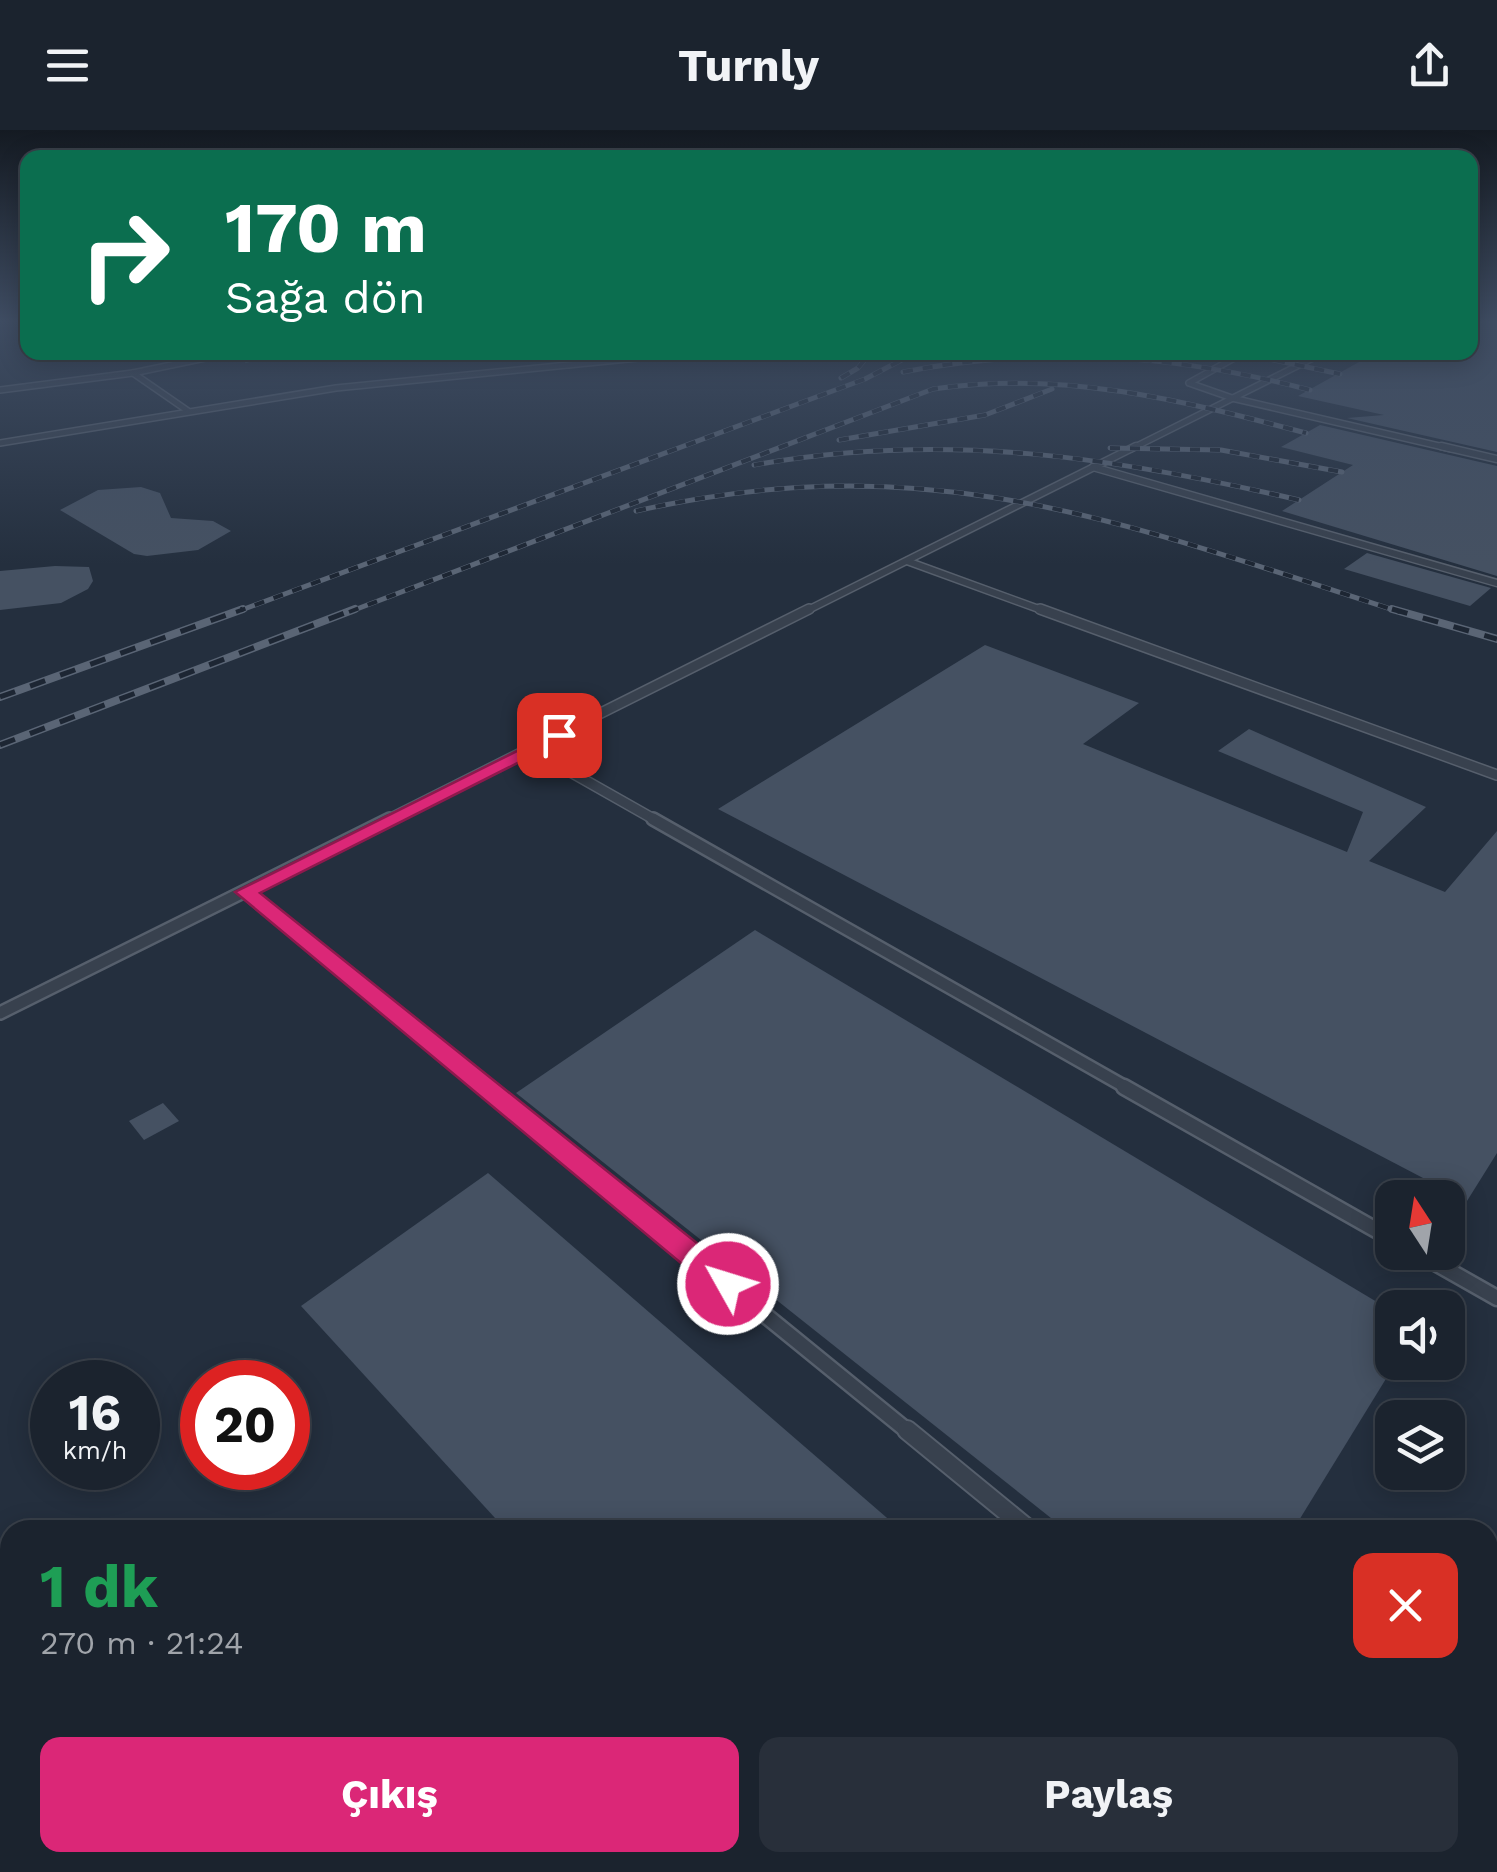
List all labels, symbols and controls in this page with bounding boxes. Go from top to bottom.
icon: menu [40,38,95,93]
icon: share [1402,38,1457,93]
text: Turnly [678,39,819,92]
text: 170 m [225,187,427,269]
icon: right [60,190,190,320]
text: Sağa dön [225,271,426,324]
pin [517,693,602,778]
icon: arrive [532,708,587,763]
north arrow [1375,1180,1465,1270]
map controls [1375,1180,1465,1490]
position arrow [676,1232,780,1336]
button: sound [1375,1290,1465,1380]
speed limit sign: 20 [180,1360,310,1490]
text: 16 [69,1383,121,1442]
button: layers [1375,1400,1465,1490]
text: km/h [63,1436,127,1465]
text: 1 dk [40,1551,158,1622]
button: close [1353,1553,1458,1658]
text: 270 m · 21:24 [40,1624,244,1662]
button: Çıkış [40,1737,739,1852]
button: Paylaş [759,1737,1458,1852]

